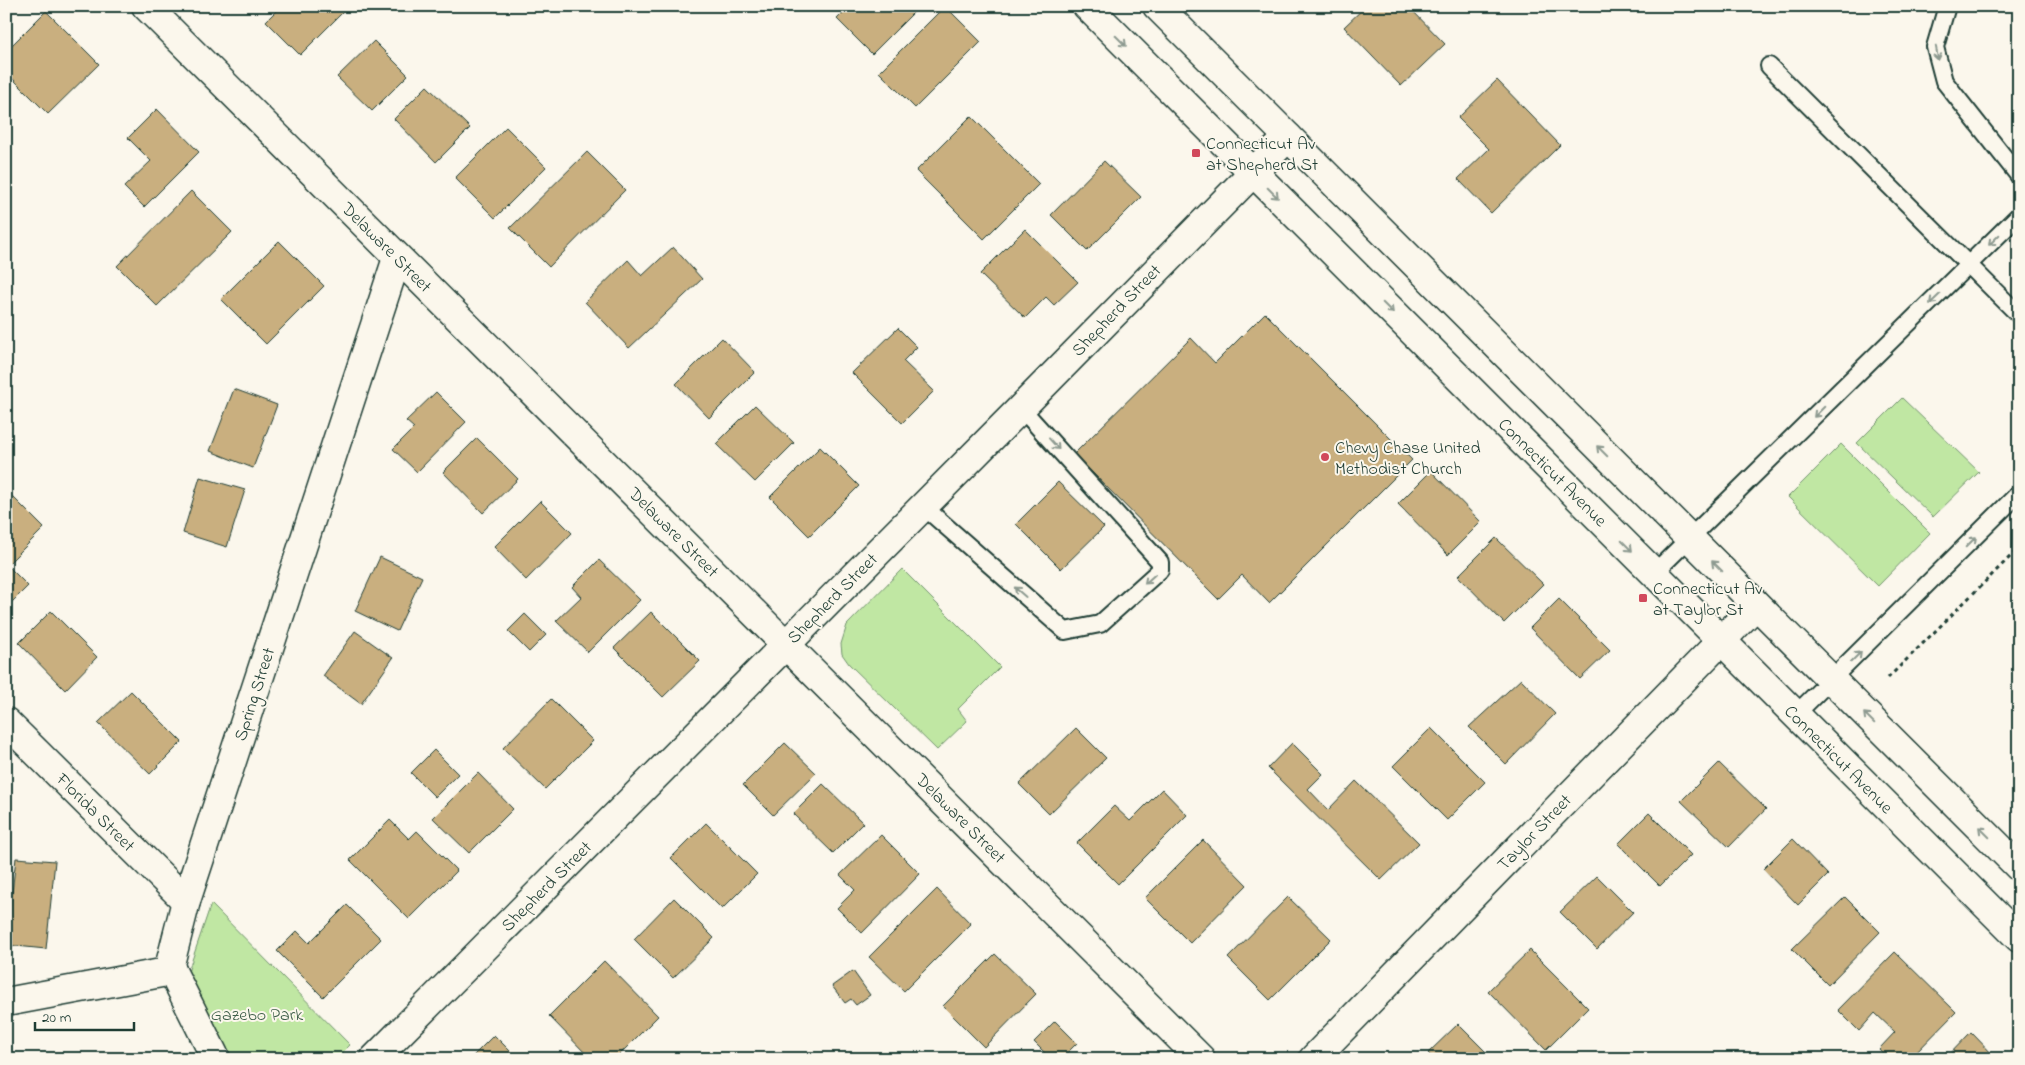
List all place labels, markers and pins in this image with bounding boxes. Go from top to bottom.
place label: Connecticut Av at Shepherd St [1206,132,1318,179]
marker: Connecticut Av at Shepherd St [1190,147,1202,159]
place label: Chevy Chase United Methodist Church [1335,436,1481,483]
marker: Chevy Chase United Methodist Church [1319,451,1331,463]
place label: Connecticut Av at Taylor St [1653,577,1762,624]
marker: Connecticut Av at Taylor St [1637,592,1649,604]

